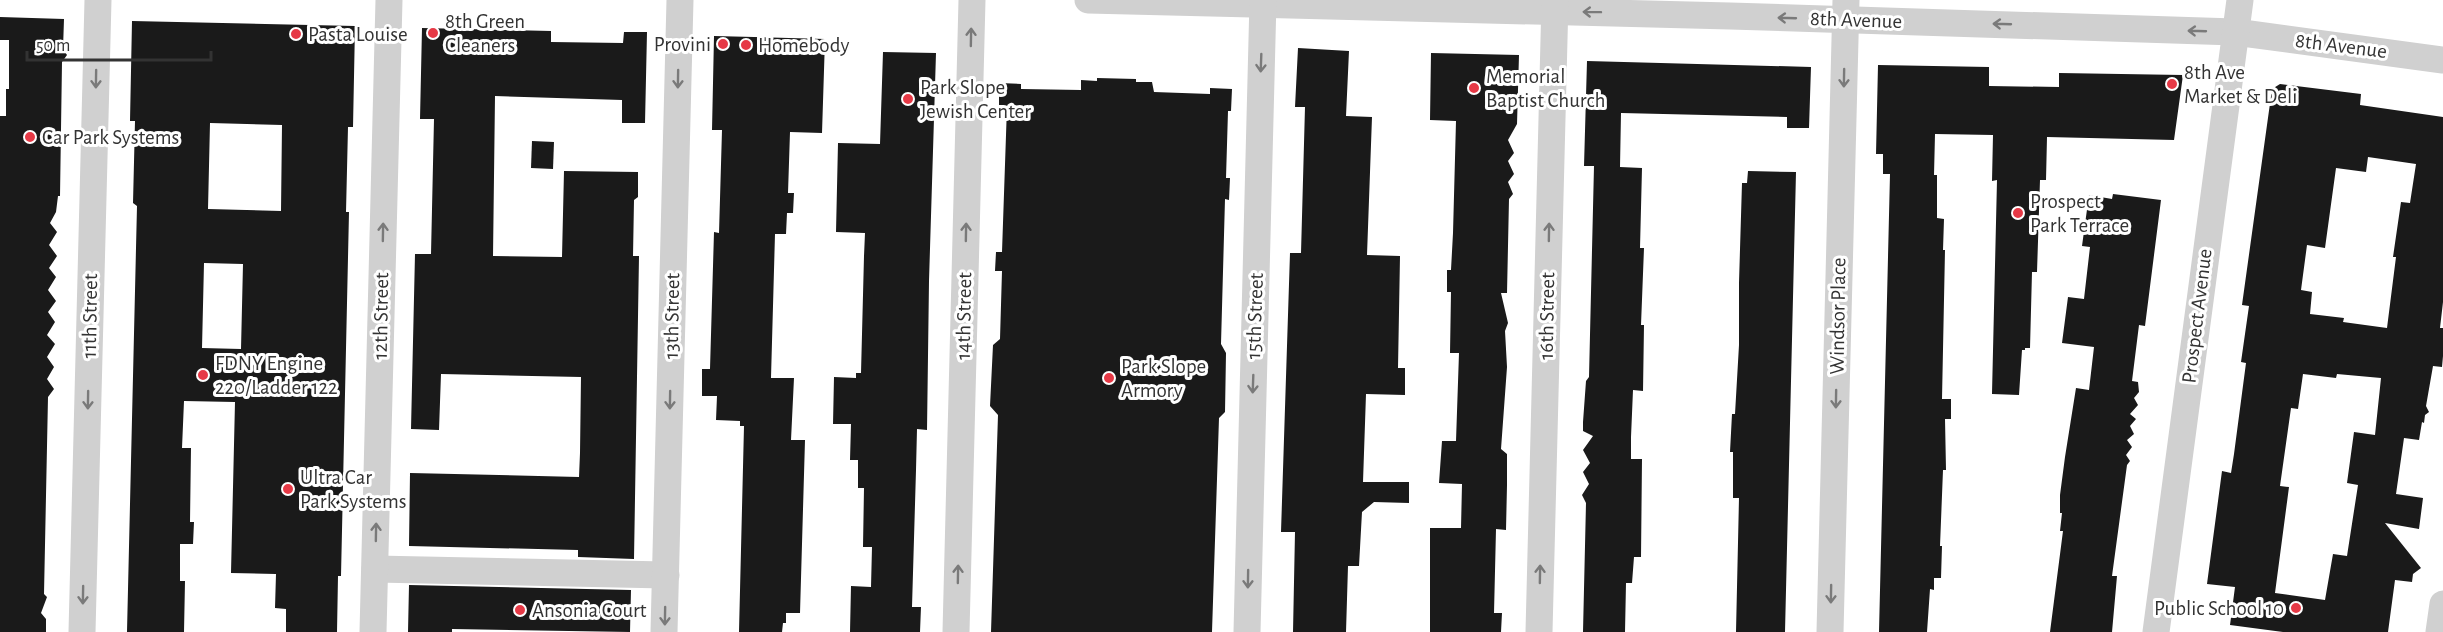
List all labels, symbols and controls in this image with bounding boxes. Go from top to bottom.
one-way arrow [1582,7,1602,18]
street label: 8th Avenue [1810,8,1902,32]
place label: 8th Green Cleaners [445,11,525,56]
one-way arrow [1777,12,1797,23]
one-way arrow [1993,19,2013,30]
scale bar [27,24,212,62]
place label: Pasta Louise [308,24,408,45]
marker: 8th Green Cleaners [426,26,440,40]
one-way arrow [2188,26,2208,37]
marker: Pasta Louise [289,27,303,41]
one-way arrow [965,27,977,47]
street label: 8th Avenue [2294,30,2388,62]
place label: Provini [654,34,711,55]
place label: Homebody [758,35,849,56]
text: 50 m [36,37,70,55]
marker: Provini [716,37,730,51]
marker: Homebody [739,38,753,52]
one-way arrow [1256,52,1267,72]
place label: 8th Ave Market & Deli [2184,62,2297,107]
place label: Memorial Baptist Church [1486,66,1606,111]
one-way arrow [1839,67,1850,87]
one-way arrow [90,69,102,89]
one-way arrow [673,69,684,89]
place label: Park Slope Jewish Center [920,77,1031,122]
marker: 8th Ave Market & Deli [2165,77,2179,91]
marker: Memorial Baptist Church [1467,81,1481,95]
marker: Park Slope Jewish Center [901,92,915,106]
place label: Car Park Systems [42,127,179,148]
marker: Car Park Systems [23,130,37,144]
place label: Prospect Park Terrace [2030,191,2129,236]
marker: Prospect Park Terrace [2011,206,2025,220]
one-way arrow [377,222,389,242]
one-way arrow [960,222,972,242]
one-way arrow [1543,222,1555,242]
street label: Prospect Avenue [2178,248,2216,384]
street label: Windsor Place [1826,257,1850,375]
street label: 12th Street [370,272,392,360]
street label: 13th Street [661,272,683,359]
street label: 14th Street [953,272,975,360]
street label: 15th Street [1243,272,1267,360]
street label: 16th Street [1536,272,1558,360]
street label: 11th Street [79,273,101,359]
place label: FDNY Engine 220/Ladder 122 [215,353,338,398]
place label: Park Slope Armory [1121,356,1206,401]
marker: FDNY Engine 220/Ladder 122 [196,368,210,382]
marker: Park Slope Armory [1102,371,1116,385]
one-way arrow [1247,373,1259,393]
one-way arrow [1830,388,1842,408]
one-way arrow [82,390,94,410]
one-way arrow [665,390,676,410]
place label: Ultra Car Park Systems [300,467,407,512]
marker: Ultra Car Park Systems [281,482,295,496]
one-way arrow [370,522,381,542]
one-way arrow [952,564,963,584]
one-way arrow [1535,564,1546,584]
one-way arrow [1242,568,1254,588]
one-way arrow [1825,583,1837,603]
one-way arrow [77,585,89,605]
place label: Public School 10 [2154,598,2284,619]
place label: Ansonia Court [532,600,647,621]
marker: Public School 10 [2289,601,2303,615]
marker: Ansonia Court [513,603,527,617]
one-way arrow [659,606,671,626]

